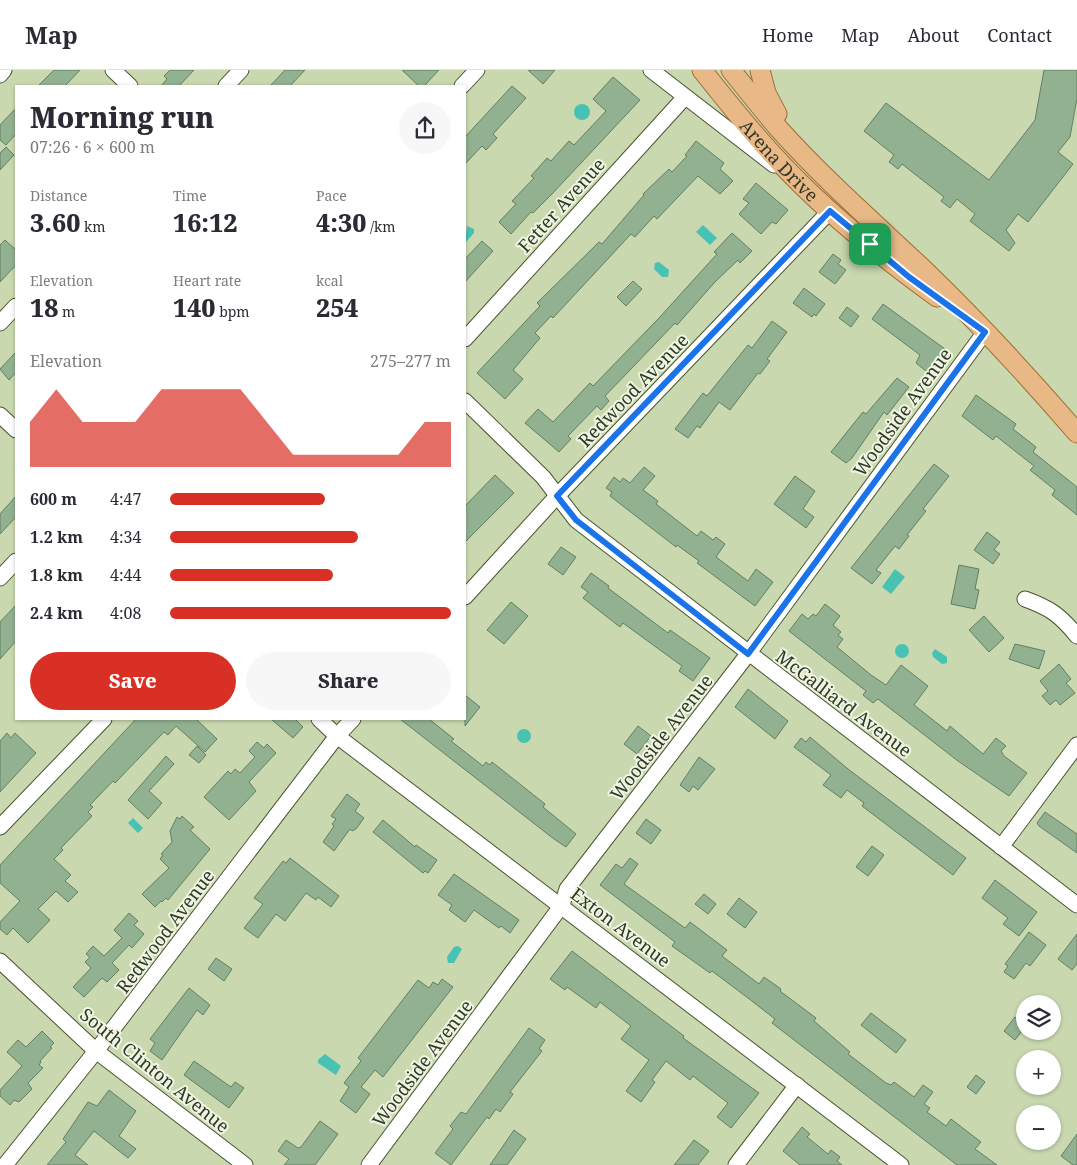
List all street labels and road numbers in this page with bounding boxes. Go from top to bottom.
street label: Arena Drive [735,114,824,207]
street label: Fetter Avenue [512,153,610,257]
street label: Redwood Avenue [573,328,693,452]
street label: Woodside Avenue [847,343,957,481]
street label: McGalliard Avenue [771,644,917,762]
street label: Woodside Avenue [604,669,718,805]
street label: Redwood Avenue [111,864,219,998]
street label: Exton Avenue [566,882,676,972]
street label: Woodside Avenue [366,995,478,1131]
street label: South Clinton Avenue [75,1002,235,1138]

